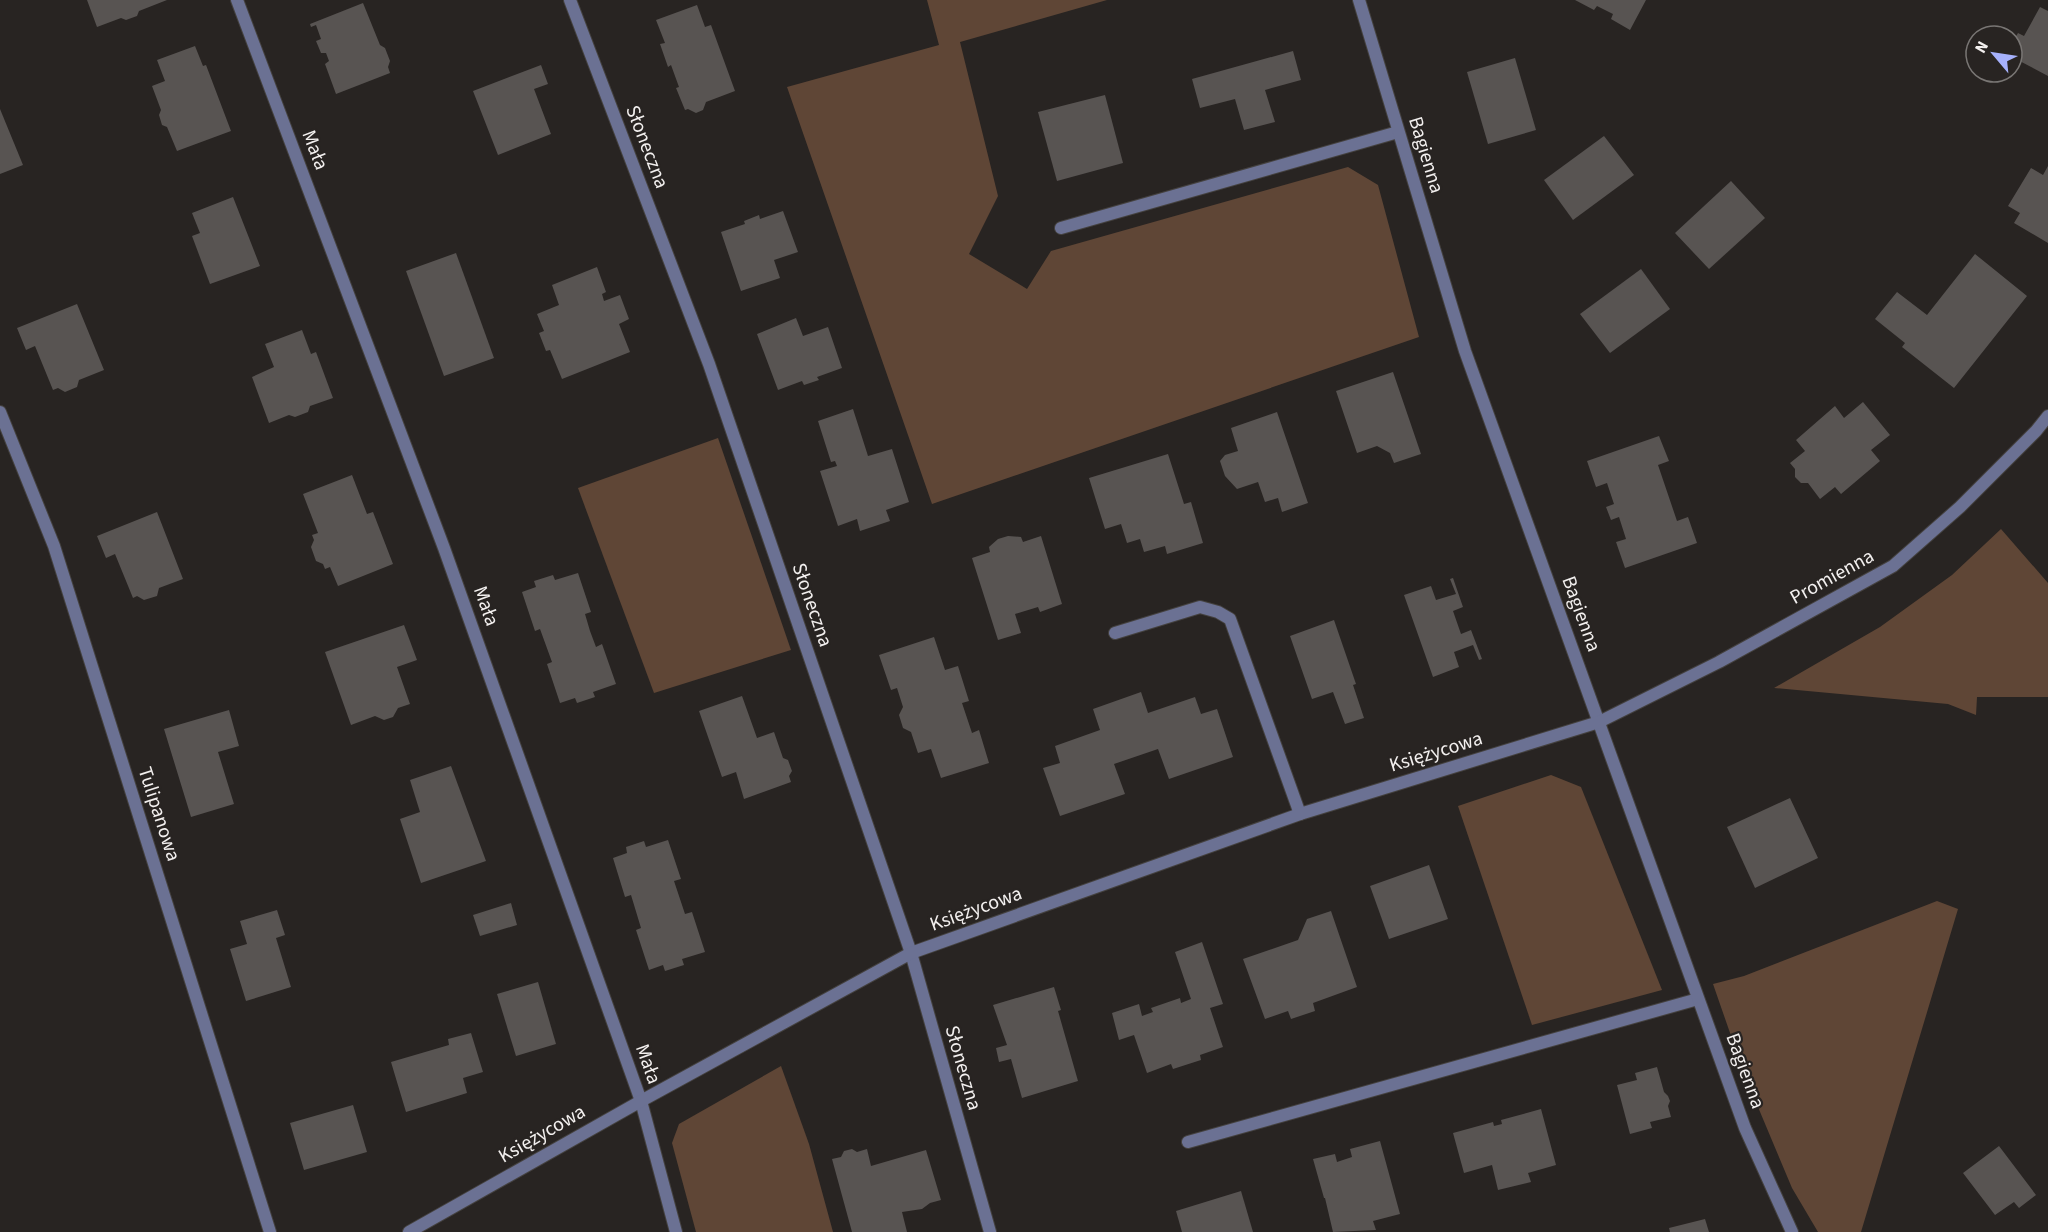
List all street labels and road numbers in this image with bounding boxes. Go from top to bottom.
street label: Słoneczna [618,101,676,193]
street label: Bagienna [1401,113,1451,197]
street label: Mała [295,126,335,174]
street label: Promienna [1785,542,1879,612]
street label: Słoneczna [785,559,839,651]
street label: Bagienna [1554,572,1608,656]
street label: Mała [466,582,506,630]
street label: Księżycowa [1386,725,1486,779]
street label: Tulipanowa [131,763,187,865]
street label: Księżycowa [926,879,1026,939]
street label: Słoneczna [938,1022,988,1114]
street label: Bagienna [1718,1029,1772,1113]
street label: Mała [628,1040,668,1088]
street label: Księżycowa [493,1098,591,1170]

